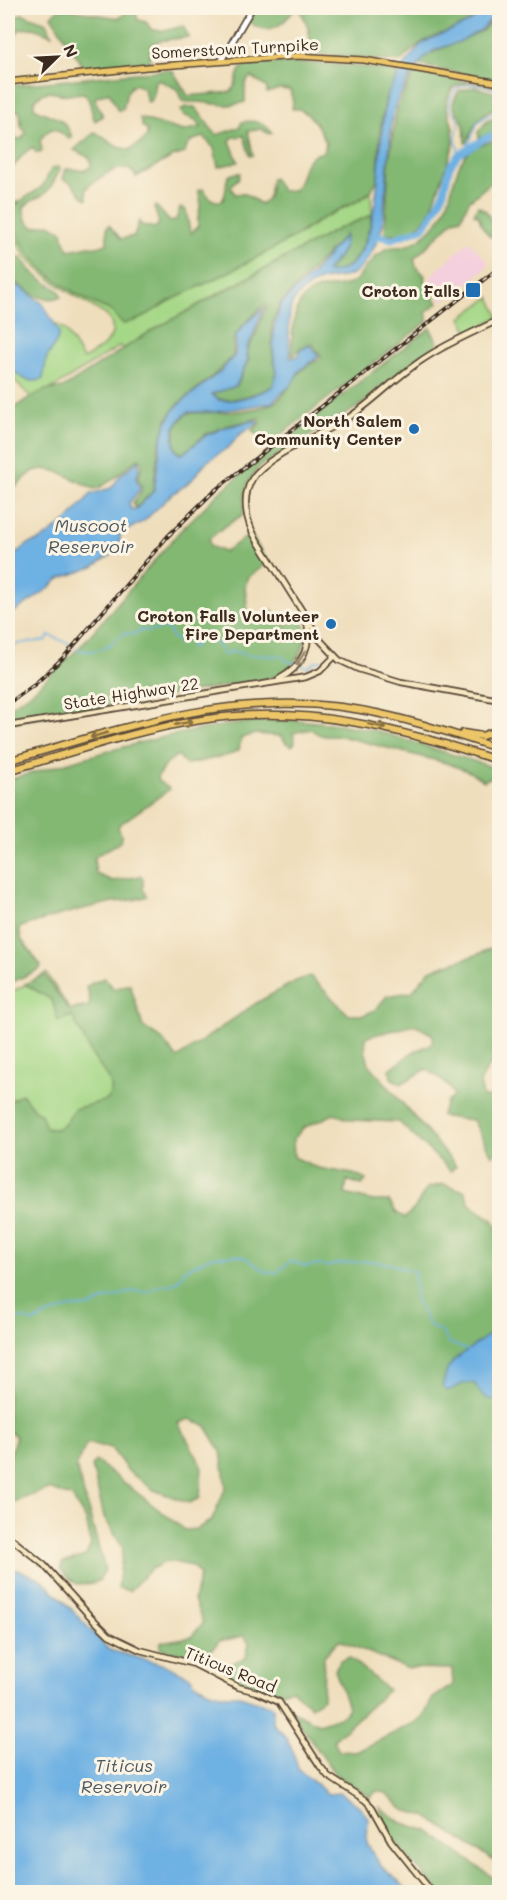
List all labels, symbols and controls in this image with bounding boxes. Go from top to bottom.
north arrow [27,27,87,87]
street label: Somerstown Turnpike [151,33,319,63]
text: N [59,41,83,61]
place label: Croton Falls [362,280,460,301]
marker: Croton Falls [464,281,482,299]
place label: North Salem Community Center [254,410,402,449]
marker: North Salem Community Center [407,422,421,436]
water label: Muscoot Reservoir [48,513,134,558]
place label: Croton Falls Volunteer Fire Department [137,605,319,644]
marker: Croton Falls Volunteer Fire Department [324,617,338,631]
one-way arrow [294,650,307,667]
street label: State Highway 22 [62,672,200,714]
one-way arrow [173,717,193,728]
one-way arrow [367,720,386,732]
one-way arrow [90,730,109,741]
street label: Titicus Road [182,1641,280,1697]
water label: Titicus Reservoir [81,1753,167,1798]

